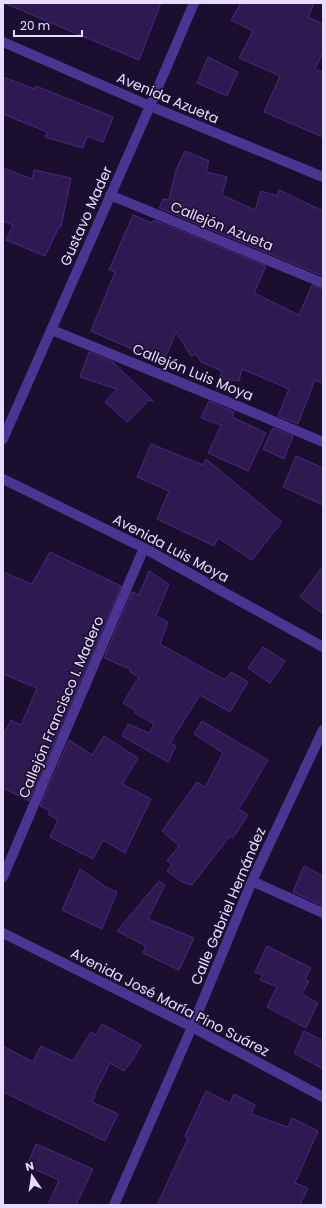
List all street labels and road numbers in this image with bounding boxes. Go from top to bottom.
street label: Avenida Azueta [114,67,222,129]
street label: Gustavo Mader [55,163,117,269]
street label: Callejón Azueta [168,196,276,256]
street label: Callejón Luis Moya [130,339,256,405]
street label: Avenida Luis Moya [109,509,233,587]
street label: Callejón Francisco I. Madero [13,613,109,801]
street label: Calle Gabriel Hernández [186,824,270,988]
street label: Avenida José María Pino Suárez [67,943,273,1061]

